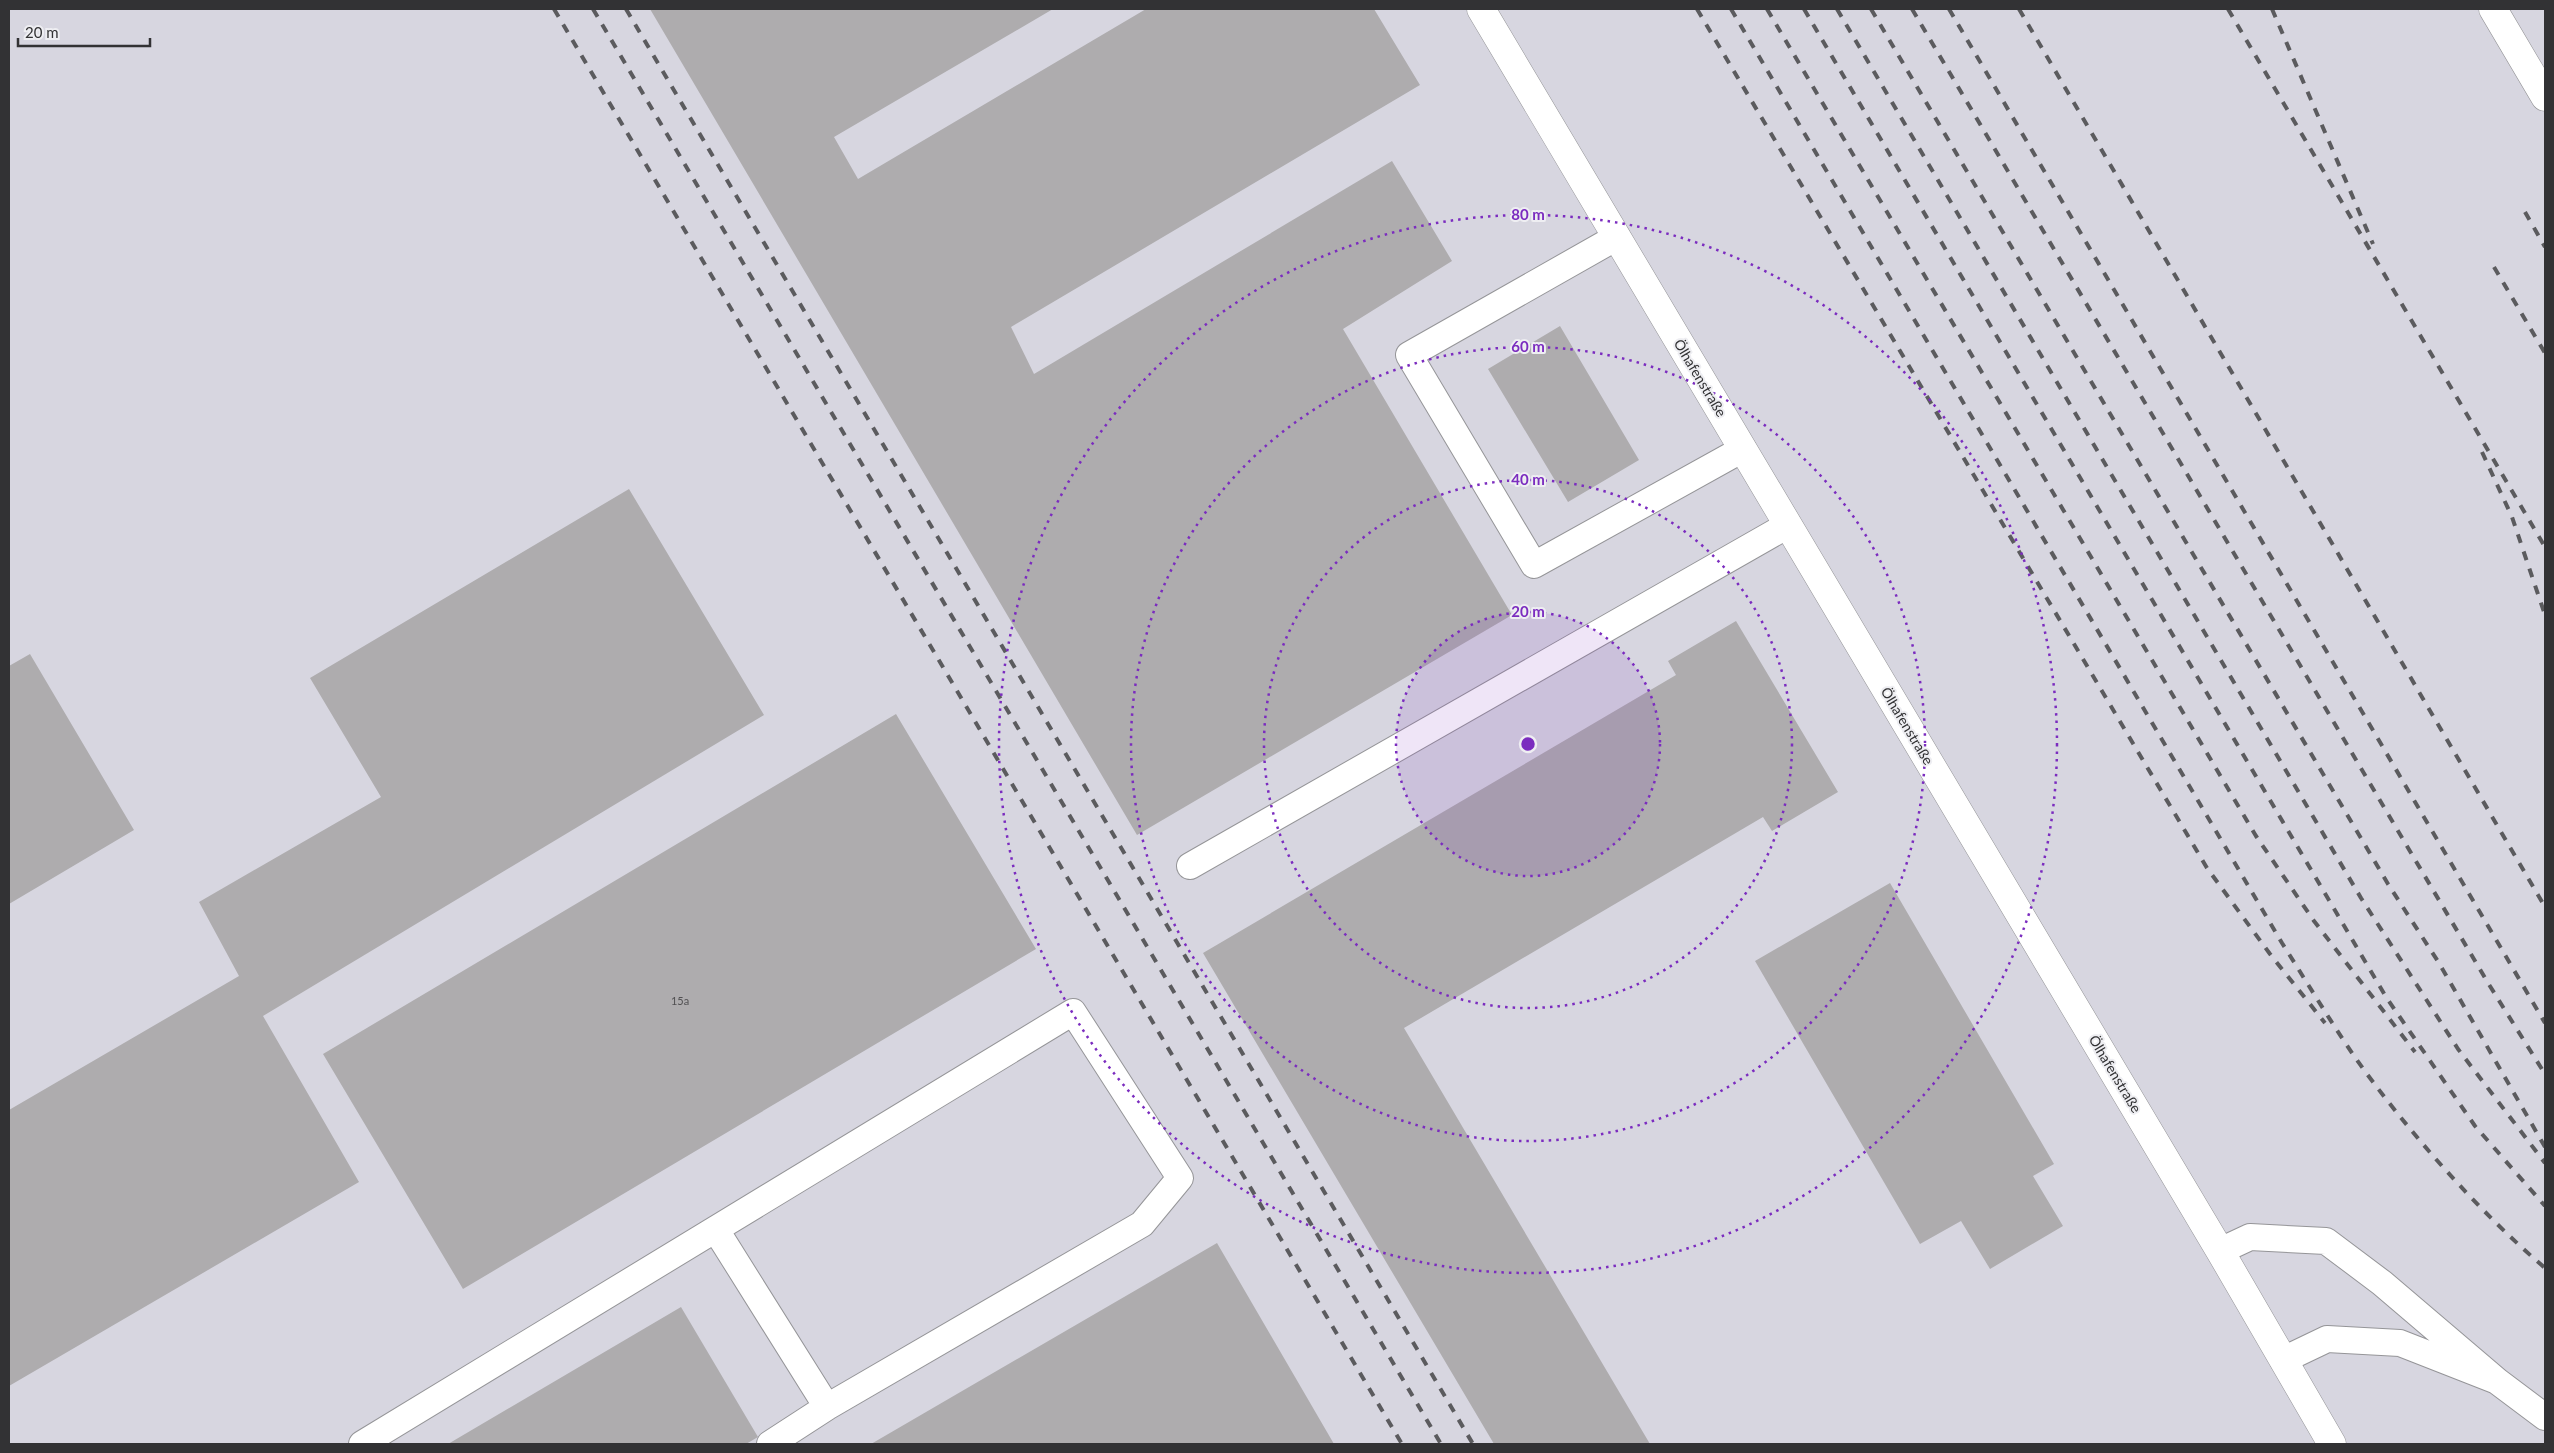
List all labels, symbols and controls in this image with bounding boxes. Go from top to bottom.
scale bar [18,15,150,47]
text: 20 m [25,23,59,41]
text: 80 m [1511,205,1545,223]
street label: Ölhafenstraße [1671,336,1730,420]
text: 60 m [1511,337,1545,355]
text: 40 m [1511,470,1545,488]
text: 20 m [1511,602,1545,620]
street label: Ölhafenstraße [1878,684,1937,768]
centre of rings [1519,735,1537,753]
house number: 15a [671,994,689,1007]
street label: Ölhafenstraße [2086,1032,2145,1116]

